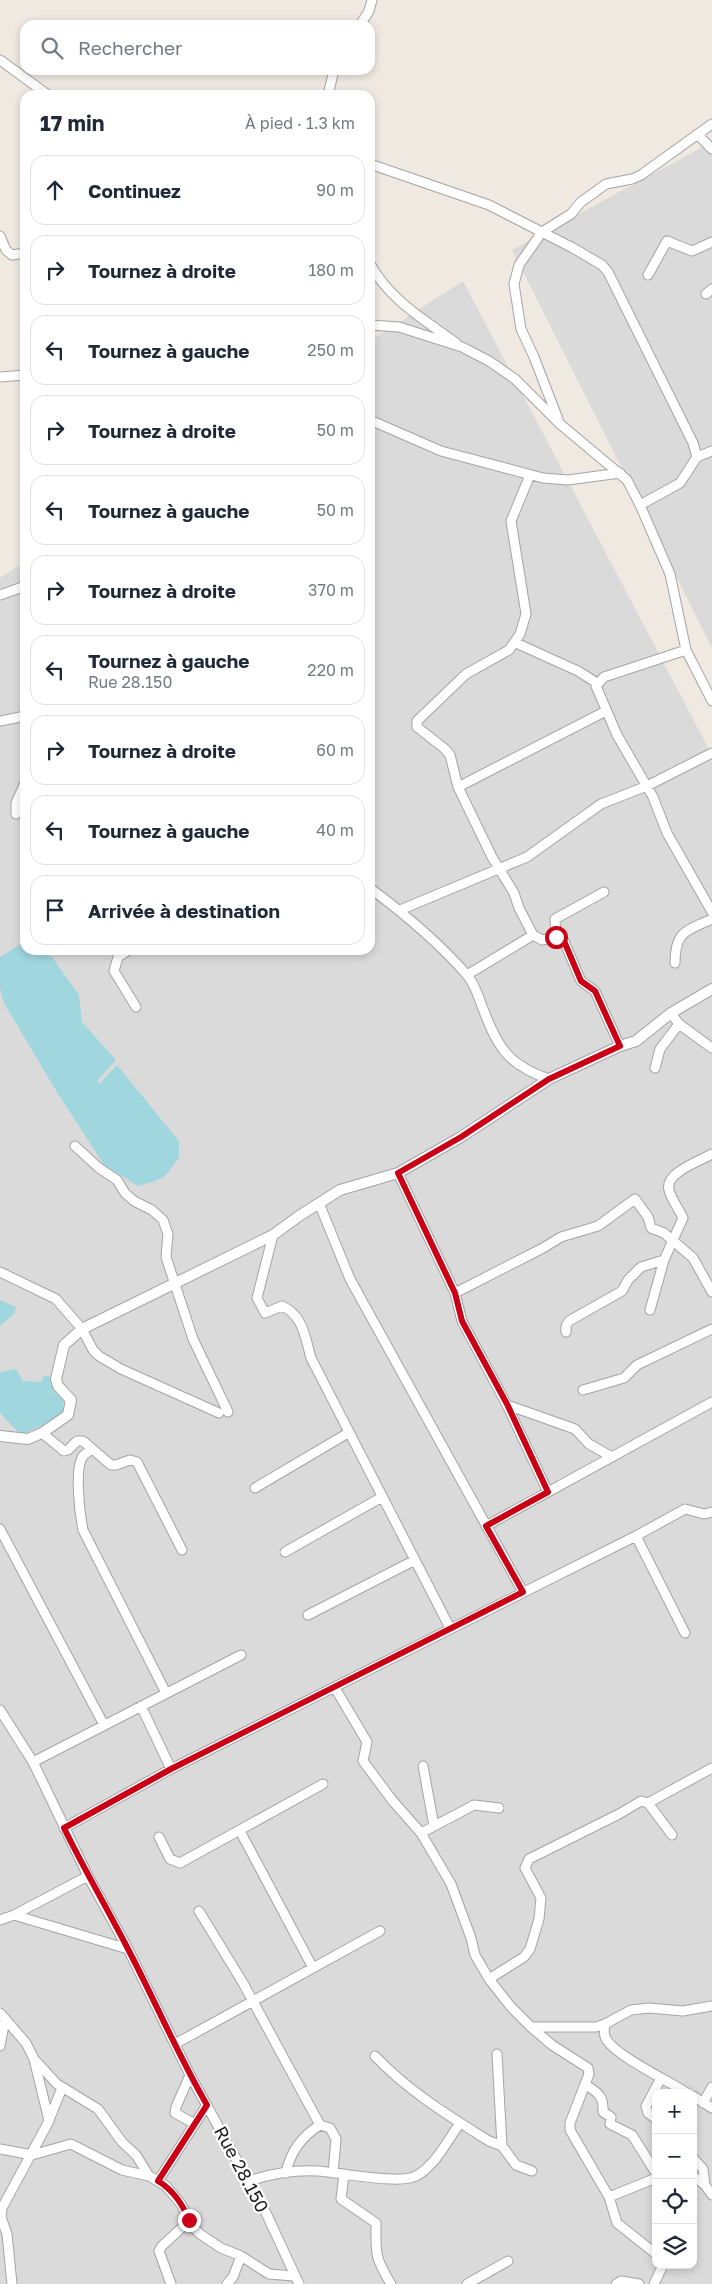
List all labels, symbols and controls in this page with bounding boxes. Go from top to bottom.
search box [20,20,375,75]
icon: search [38,34,66,62]
text: Rechercher [78,36,183,59]
text: 17 min [40,110,104,136]
text: À pied · 1.3 km [245,113,355,133]
icon: ahead [41,176,69,204]
text: Continuez [88,179,181,202]
text: 90 m [316,180,354,200]
icon: right [41,256,69,284]
text: Tournez à droite [88,259,236,282]
text: 180 m [308,260,354,280]
icon: left [41,336,69,364]
text: Tournez à gauche [88,339,249,362]
text: 250 m [307,340,354,360]
icon: right [41,416,69,444]
text: Tournez à droite [88,419,236,442]
text: 50 m [317,420,354,440]
icon: left [41,496,69,524]
text: Tournez à gauche [88,499,249,522]
text: 50 m [317,500,354,520]
icon: right [41,576,69,604]
text: Tournez à droite [88,579,236,602]
text: 370 m [308,580,354,600]
text: Tournez à gauche [88,649,249,672]
icon: left [41,656,69,684]
text: 220 m [307,660,354,680]
text: Rue 28.150 [88,672,172,692]
icon: right [41,736,69,764]
text: Tournez à droite [88,739,236,762]
text: 60 m [316,740,354,760]
icon: left [41,816,69,844]
text: Tournez à gauche [88,819,249,842]
text: 40 m [316,820,354,840]
icon: arrive [41,896,69,924]
text: Arrivée à destination [88,899,280,922]
route start [545,926,568,949]
map controls [652,2089,697,2269]
button: + [652,2089,697,2134]
street label: Rue 28.150 [210,2122,274,2216]
button: − [652,2134,697,2179]
button: locate [652,2179,697,2224]
route end [178,2209,201,2232]
button: layers [652,2224,697,2269]

